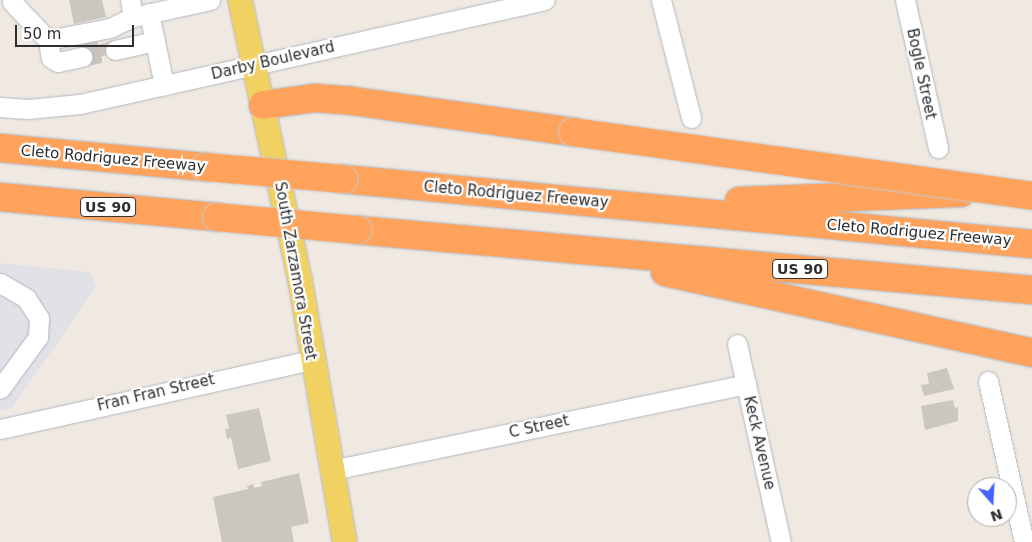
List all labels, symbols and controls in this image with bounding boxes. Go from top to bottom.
scale bar [18,15,136,47]
text: 50 m [23,25,61,43]
street label: Bogle Street [903,27,939,121]
street label: Darby Boulevard [210,38,336,84]
street label: Cleto Rodriguez Freeway [20,142,206,176]
street label: Cleto Rodriguez Freeway [423,178,609,212]
street label: South Zarzamora Street [270,181,320,361]
road number: US 90 [79,196,137,218]
street label: Cleto Rodriguez Freeway [826,216,1012,250]
road number: US 90 [771,258,829,280]
street label: Fran Fran Street [96,371,216,415]
street label: Keck Avenue [739,394,779,492]
street label: C Street [507,412,571,442]
north arrow [967,477,1017,527]
text: N [988,506,1005,525]

